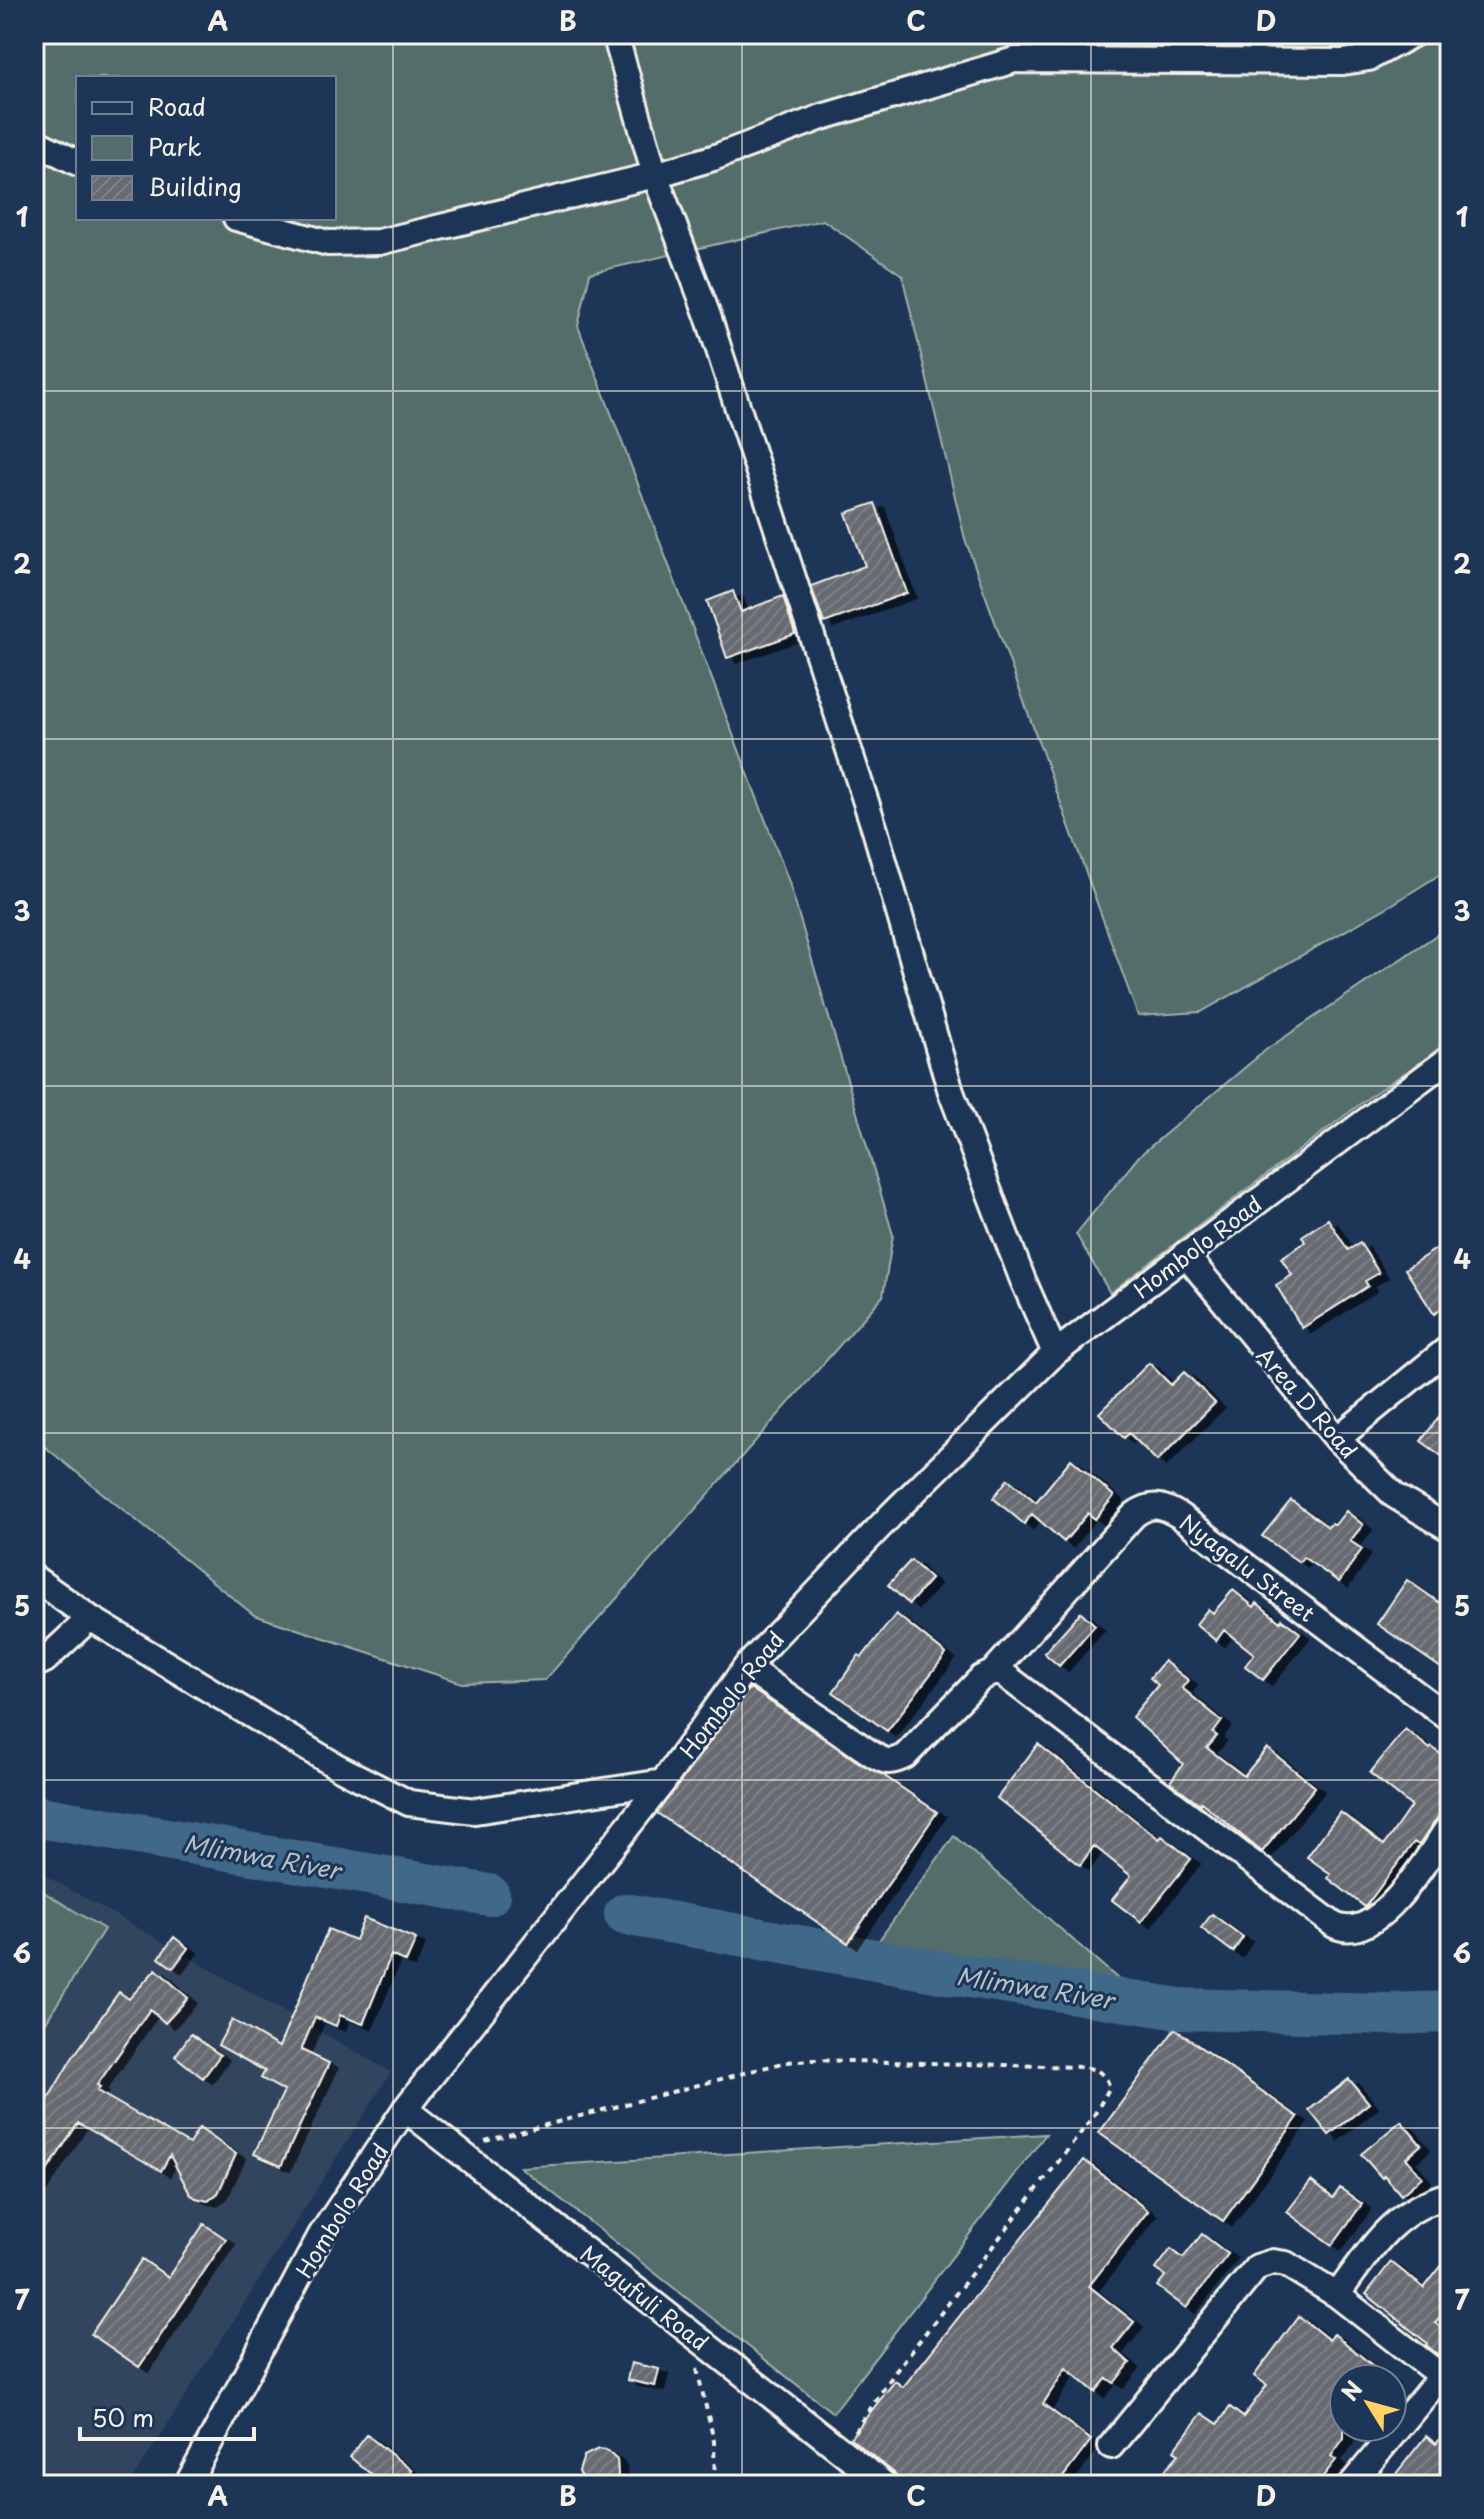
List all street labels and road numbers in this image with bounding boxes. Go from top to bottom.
street label: Hombolo Road [1126,1187,1268,1305]
street label: Area D Road [1250,1339,1366,1465]
street label: Nyagalu Street [1173,1505,1323,1629]
street label: Hombolo Road [671,1624,791,1764]
street label: Hombolo Road [286,2136,396,2284]
street label: Magufuli Road [574,2236,716,2358]

